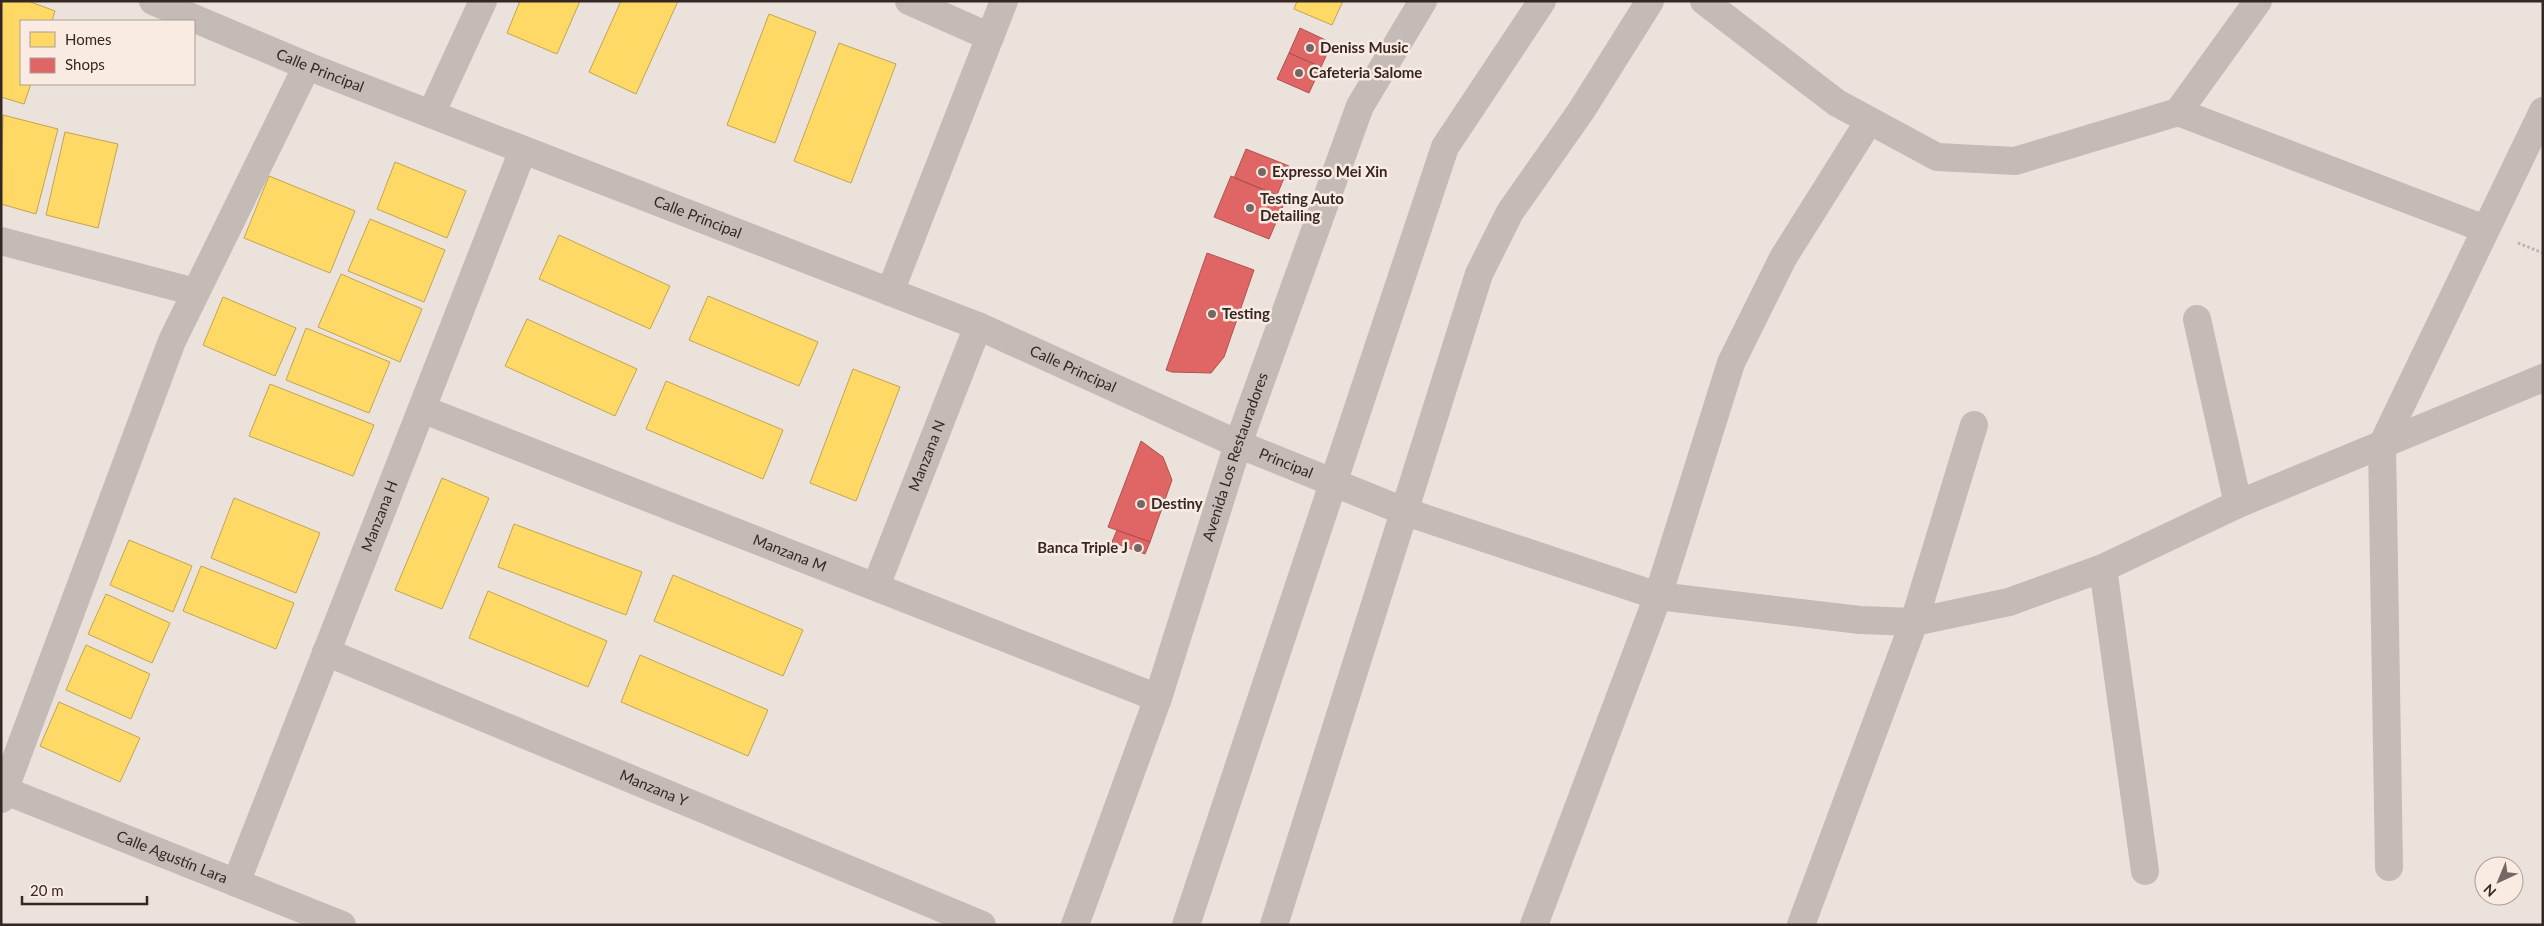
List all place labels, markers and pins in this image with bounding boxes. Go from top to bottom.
place label: Deniss Music [1320,38,1409,56]
marker: Deniss Music [1304,42,1316,54]
place label: Cafeteria Salome [1309,63,1422,81]
marker: Cafeteria Salome [1293,67,1305,79]
place label: Expresso Mei Xin [1272,162,1388,180]
marker: Expresso Mei Xin [1256,166,1268,178]
place label: Testing Auto Detailing [1260,189,1344,224]
marker: Testing Auto Detailing [1244,202,1256,214]
place label: Testing [1222,304,1270,322]
marker: Testing [1206,308,1218,320]
place label: Destiny [1151,494,1203,512]
marker: Destiny [1135,498,1147,510]
place label: Banca Triple J [1037,538,1128,556]
marker: Banca Triple J [1132,542,1144,554]

